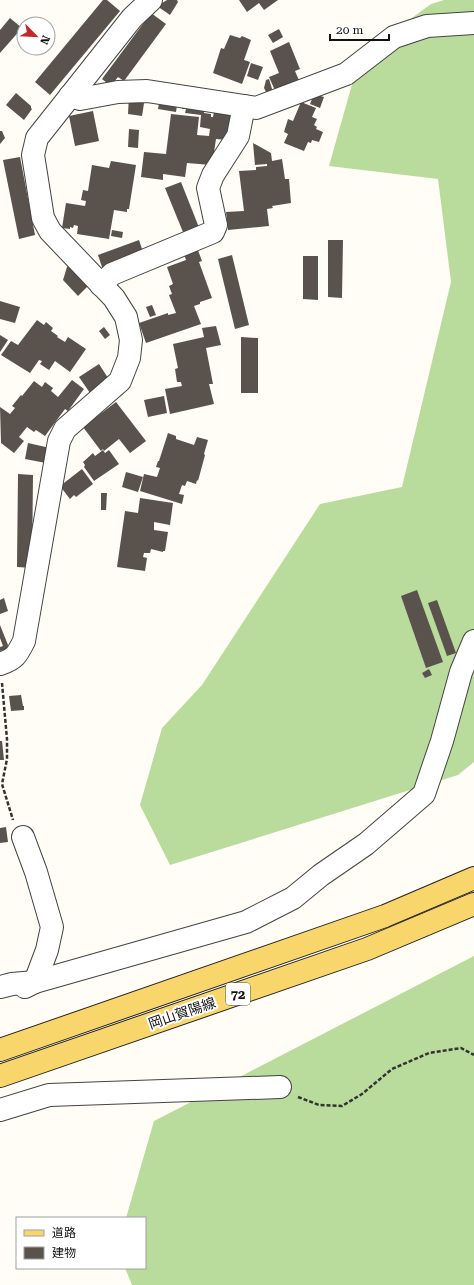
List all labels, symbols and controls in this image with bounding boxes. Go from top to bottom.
north arrow [16,16,56,56]
scale bar [330,16,389,42]
text: 20 m [336,23,363,37]
text: N [37,33,52,47]
road number: 72 [226,983,250,1005]
street label: 岡山賀陽線 [146,994,218,1032]
legend [16,1217,146,1269]
text: 道路 [52,1226,76,1240]
text: 建物 [52,1246,76,1260]

